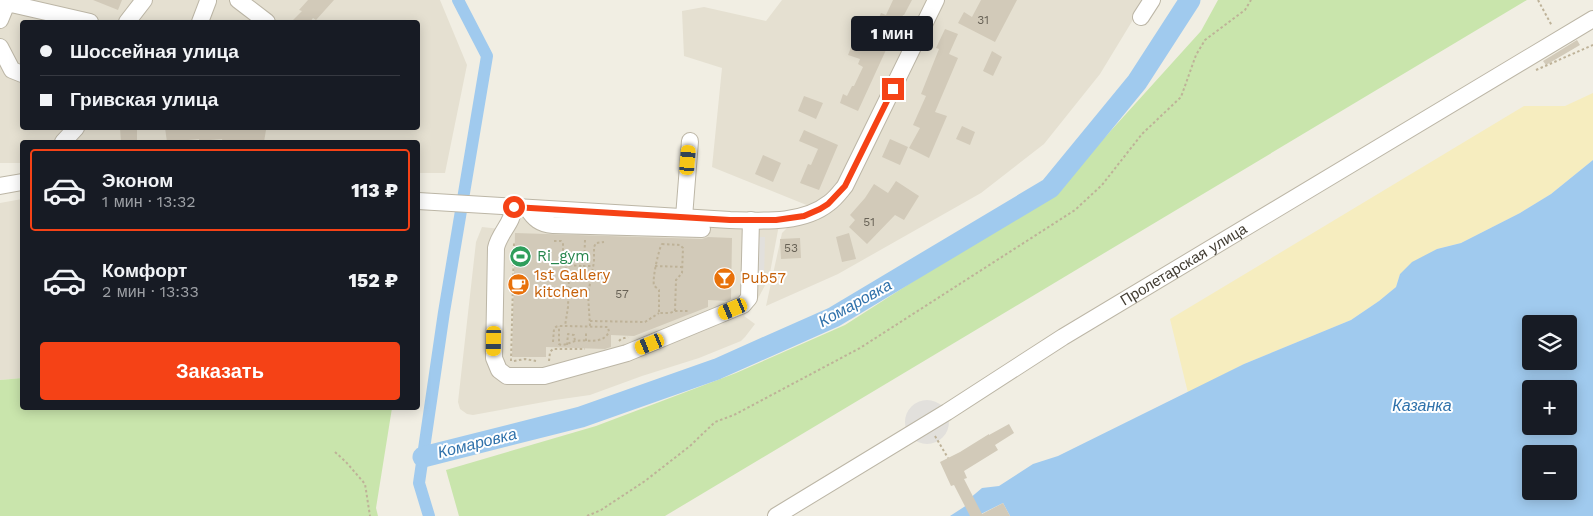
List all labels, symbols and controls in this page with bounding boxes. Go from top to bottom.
house number: 31 [977,13,989,27]
callout: 1 мин [852,17,934,52]
text: 1 мин [871,24,913,43]
text: Шоссейная улица [70,40,239,63]
route end [882,78,904,100]
text: Гривская улица [70,88,218,111]
car [679,144,696,176]
icon: car [42,168,87,213]
text: Эконом [102,169,173,192]
text: 113 ₽ [351,179,398,202]
text: 1 мин · 13:32 [102,192,196,211]
route start [503,196,525,218]
house number: 51 [863,215,875,229]
street label: Пролетарская улица [1117,219,1251,309]
house number: 53 [784,241,798,255]
sports icon: Ri_gym [509,244,533,268]
place label: Ri_gym [537,247,589,265]
icon: car [42,258,87,303]
text: Комфорт [102,259,187,282]
place label: 1st Gallery kitchen [534,266,610,301]
bar icon: Pub57 [713,266,737,290]
text: 152 ₽ [349,269,398,292]
place label: Pub57 [741,269,786,287]
cafe icon: 1st Gallery kitchen [506,272,530,296]
water label: Комаровка [815,275,895,331]
text: 2 мин · 13:33 [102,282,199,301]
house number: 57 [615,287,629,301]
car [716,296,749,322]
map controls [1522,315,1577,500]
button: layers [1522,315,1577,370]
car [486,326,501,356]
car [633,331,666,357]
button: Заказать [40,342,400,400]
button: + [1522,380,1577,435]
water label: Казанка [1392,396,1452,415]
water label: Комаровка [436,424,519,462]
button: − [1522,445,1577,500]

